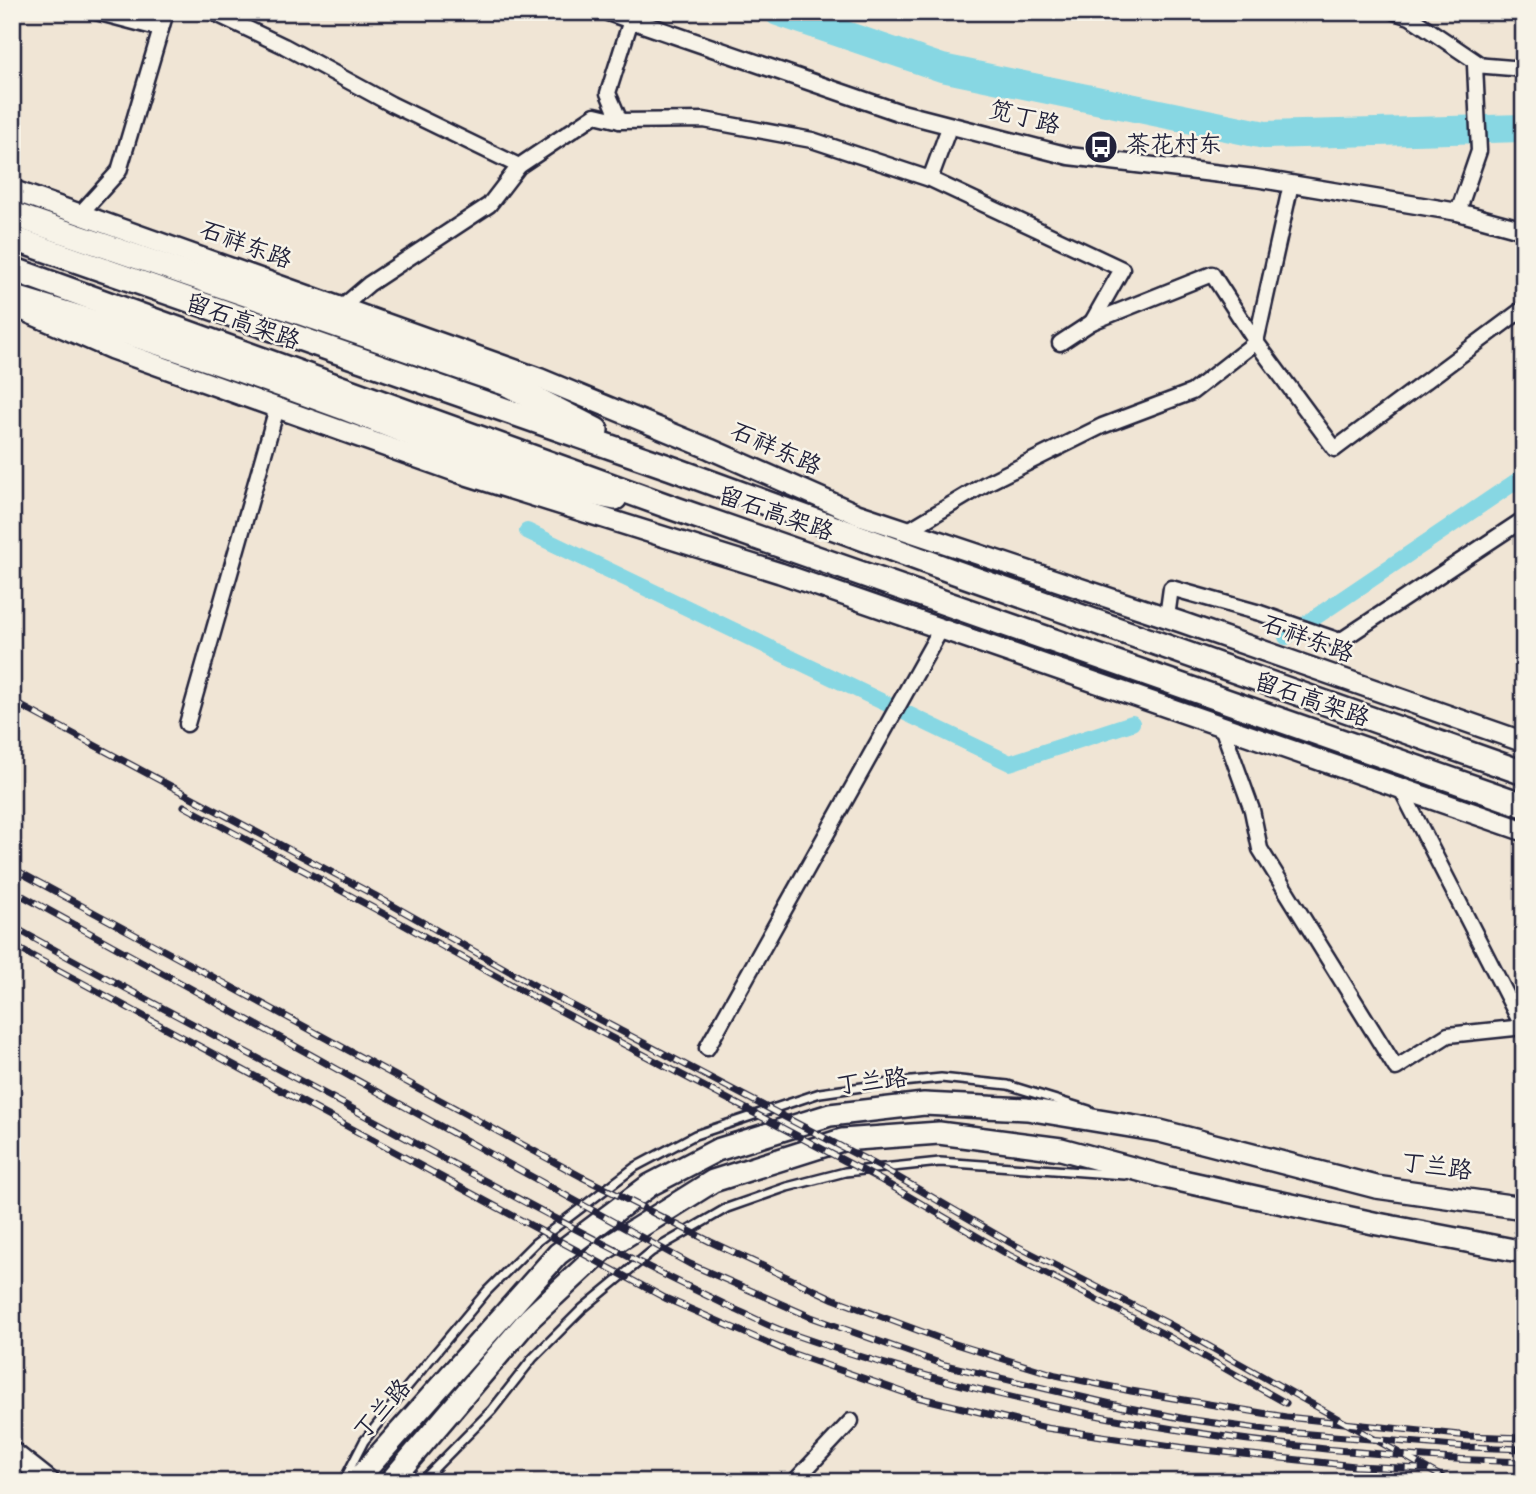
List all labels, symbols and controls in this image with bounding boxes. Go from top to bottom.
street label: 笕丁路 [985,95,1063,145]
bus stop icon: 茶花村东 [1082,128,1120,166]
place label: 茶花村东 [1126,130,1222,164]
street label: 石祥东路 [194,215,296,279]
street label: 留石高架路 [180,288,304,360]
street label: 石祥东路 [724,416,826,486]
street label: 留石高架路 [713,480,837,552]
street label: 石祥东路 [1256,609,1358,673]
street label: 留石高架路 [1249,666,1373,738]
street label: 丁兰路 [834,1063,910,1105]
street label: 丁兰路 [1398,1147,1474,1191]
street label: 丁兰路 [347,1373,421,1449]

